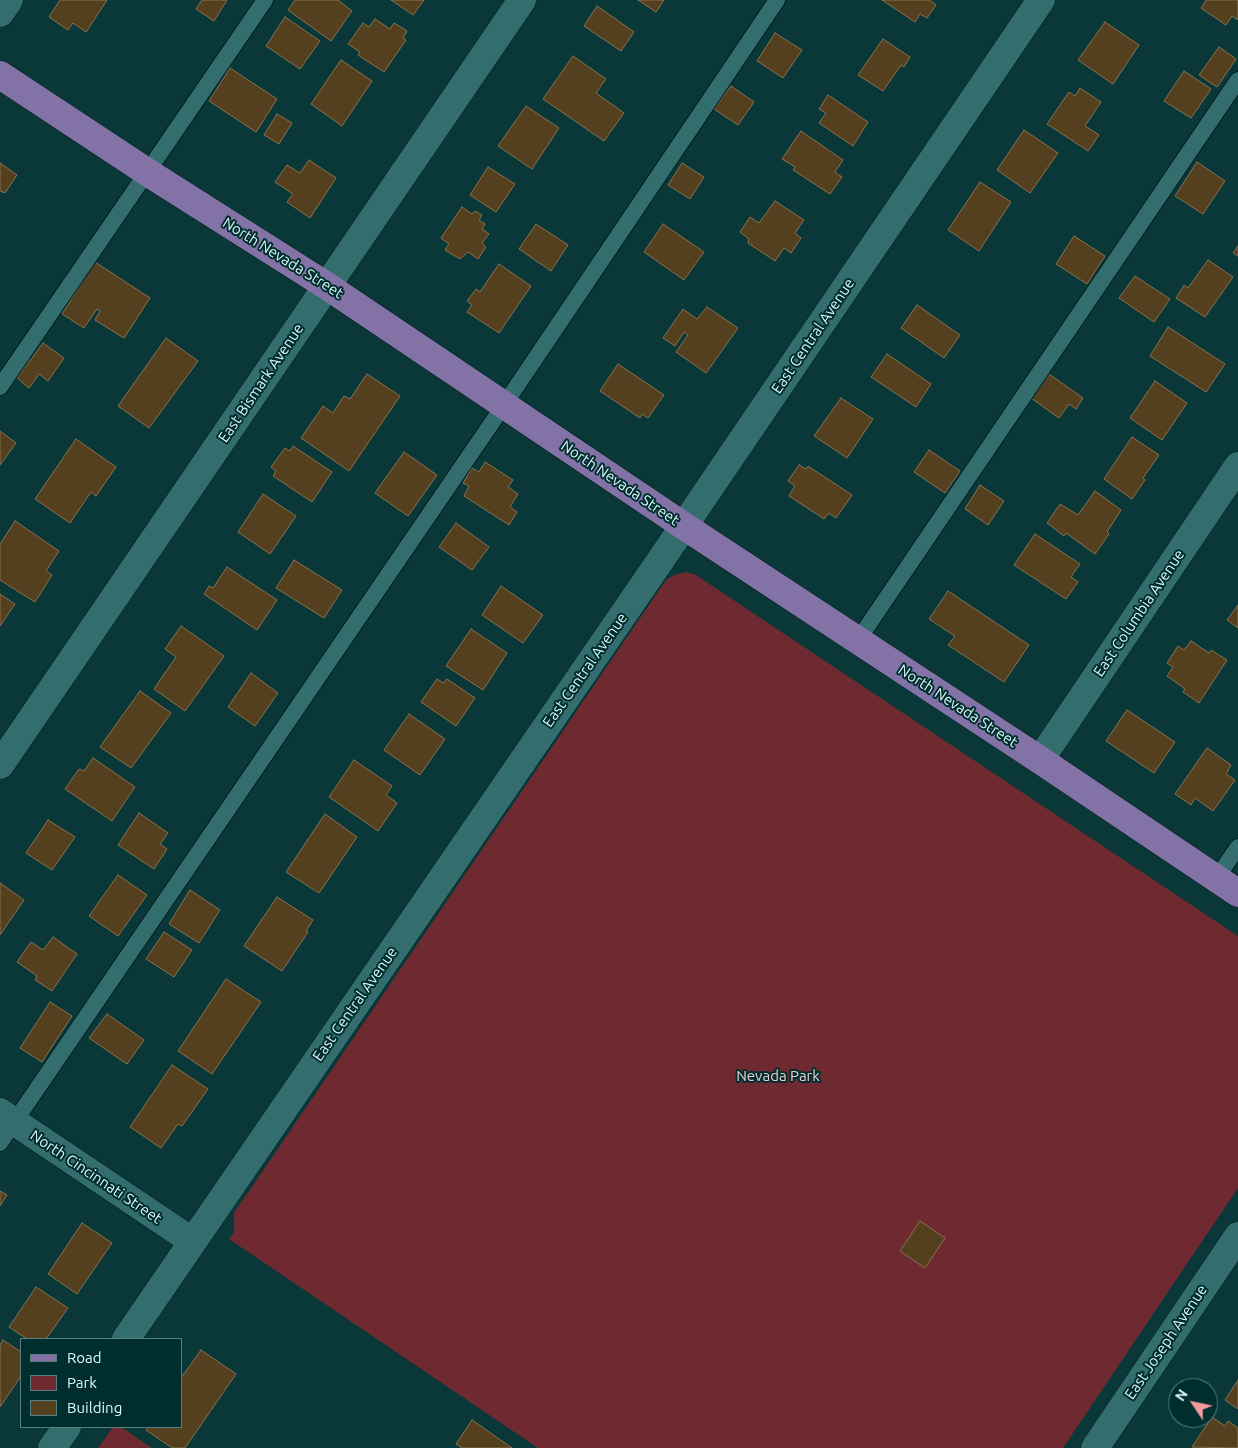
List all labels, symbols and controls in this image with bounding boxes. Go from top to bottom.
street label: North Nevada Street [219,214,347,302]
street label: East Central Avenue [768,275,858,397]
street label: East Bismark Avenue [215,320,307,446]
street label: North Nevada Street [557,437,683,529]
street label: East Columbia Avenue [1090,546,1188,680]
street label: East Central Avenue [539,609,631,731]
street label: North Nevada Street [895,661,1021,751]
street label: East Central Avenue [309,943,401,1065]
park label: Nevada Park [736,1067,820,1085]
street label: North Cincinnati Street [27,1126,165,1228]
street label: East Joseph Avenue [1121,1281,1211,1403]
legend [20,1338,182,1428]
text: Road [67,1349,102,1366]
text: Park [67,1374,97,1391]
north arrow [1168,1378,1218,1428]
text: N [1172,1386,1191,1404]
text: Building [67,1399,122,1416]

